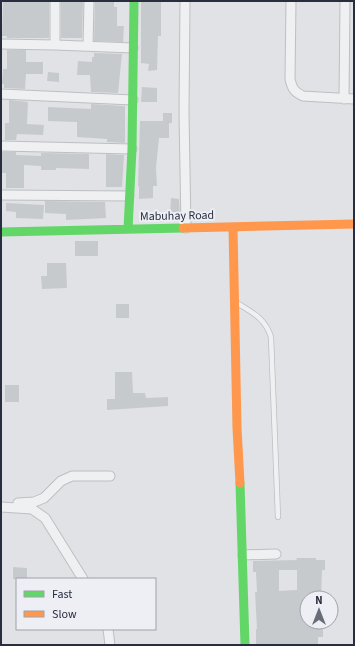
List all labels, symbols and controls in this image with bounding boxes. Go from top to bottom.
street label: Mabuhay Road [140,207,214,225]
legend [16,578,156,630]
text: Fast [52,586,72,603]
north arrow [299,590,339,630]
text: N [315,593,323,608]
text: Slow [52,606,77,623]

